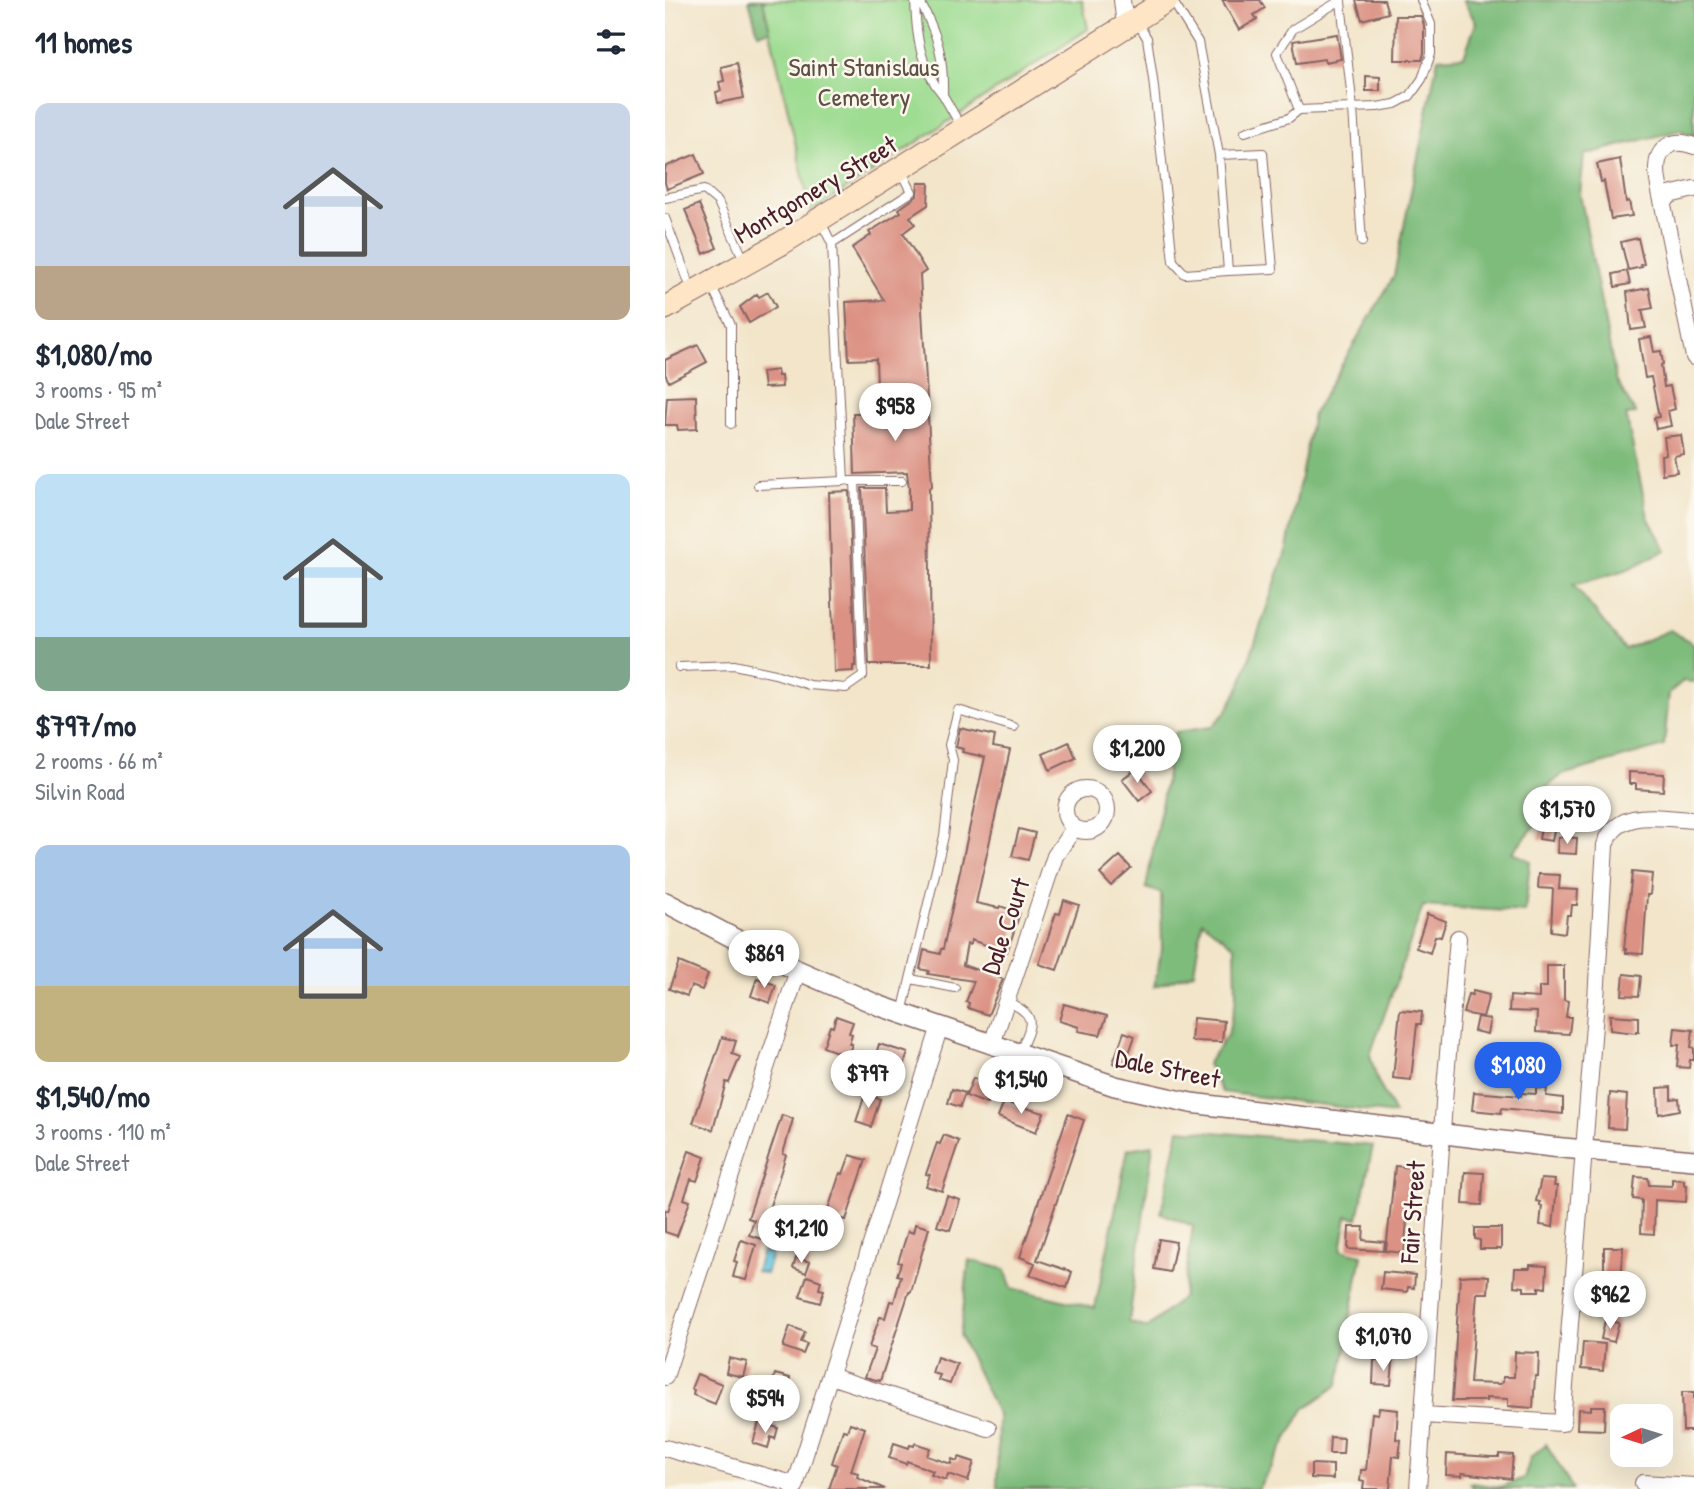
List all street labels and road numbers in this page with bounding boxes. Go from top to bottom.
street label: Montgomery Street [727,126,904,251]
street label: Dale Court [972,872,1038,979]
street label: Dale Street [1112,1040,1225,1096]
street label: Fair Street [1391,1159,1433,1265]

